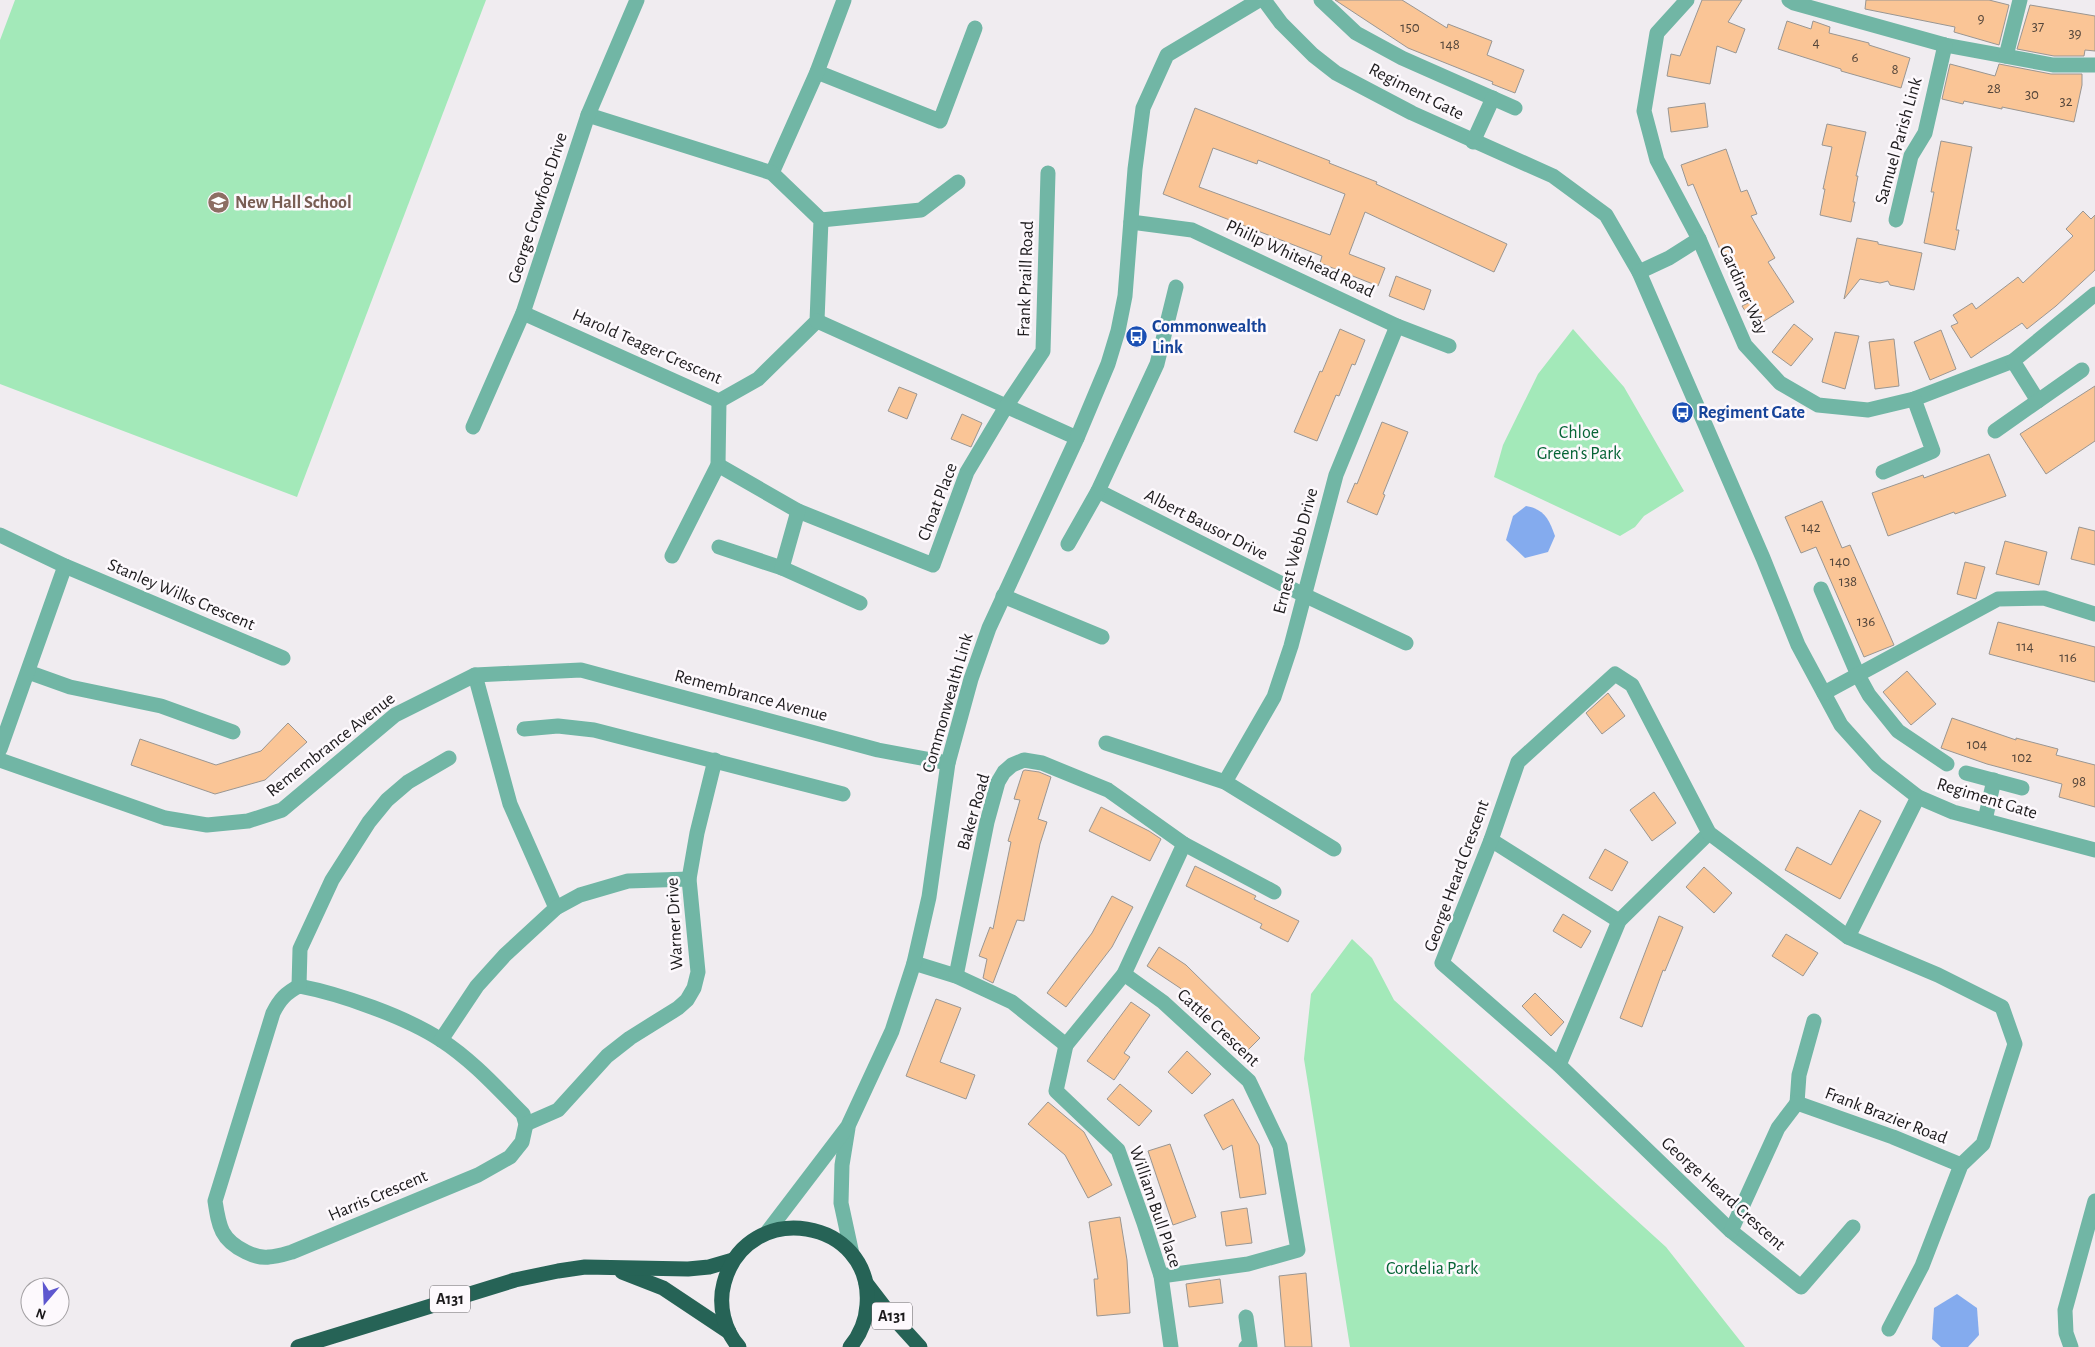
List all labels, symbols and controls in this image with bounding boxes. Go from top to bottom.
house number: 9 [1977,11,1985,26]
house number: 37 [2032,19,2044,34]
house number: 150 [1400,20,1420,35]
house number: 39 [2068,26,2082,41]
house number: 4 [1812,35,1820,50]
house number: 148 [1440,37,1460,52]
house number: 6 [1851,50,1859,65]
street label: Regiment Gate [1366,60,1466,124]
house number: 8 [1891,62,1899,77]
street label: Samuel Parish Link [1872,75,1926,206]
house number: 28 [1987,81,2001,96]
house number: 30 [2025,87,2039,102]
house number: 32 [2059,94,2073,109]
street label: George Crowfoot Drive [505,130,571,286]
school or university icon: New Hall School [207,191,231,215]
place label: New Hall School [235,194,352,212]
street label: Philip Whitehead Road [1223,217,1377,301]
street label: Frank Praill Road [1015,220,1037,338]
street label: Gardiner Way [1715,243,1771,338]
street label: Harold Teager Crescent [570,306,725,388]
place label: Commonwealth Link [1152,318,1267,357]
bus stop icon: Commonwealth Link [1124,325,1148,349]
bus stop icon: Regiment Gate [1670,401,1694,425]
place label: Regiment Gate [1698,404,1805,422]
park label: Chloe Green's Park [1537,424,1622,463]
street label: Choat Place [915,461,961,543]
street label: Albert Bausor Drive [1141,486,1271,564]
street label: Ernest Webb Drive [1271,486,1321,616]
house number: 142 [1801,520,1821,535]
house number: 140 [1830,554,1850,569]
street label: Stanley Wilks Crescent [105,556,257,634]
house number: 138 [1839,574,1857,589]
house number: 136 [1857,614,1875,629]
street label: Commonwealth Link [919,630,977,775]
house number: 114 [2016,639,2034,654]
house number: 116 [2059,650,2077,665]
street label: Remembrance Avenue [673,667,829,725]
street label: Remembrance Avenue [263,689,399,801]
house number: 104 [1967,737,1987,752]
house number: 102 [2012,750,2032,765]
street label: Baker Road [954,772,994,852]
house number: 98 [2072,774,2086,789]
street label: Regiment Gate [1935,775,2039,823]
street label: George Heard Crescent [1421,798,1493,954]
street label: Warner Drive [664,877,686,971]
street label: Cattle Crescent [1174,986,1263,1071]
street label: Frank Brazier Road [1822,1084,1950,1148]
street label: George Heard Crescent [1658,1134,1789,1254]
street label: William Bull Place [1126,1144,1184,1270]
street label: Harris Crescent [326,1167,430,1225]
park label: Cordelia Park [1386,1260,1479,1278]
north arrow [20,1277,70,1327]
road number: A131 [430,1286,470,1312]
road number: A131 [872,1302,912,1330]
text: N [34,1305,48,1322]

